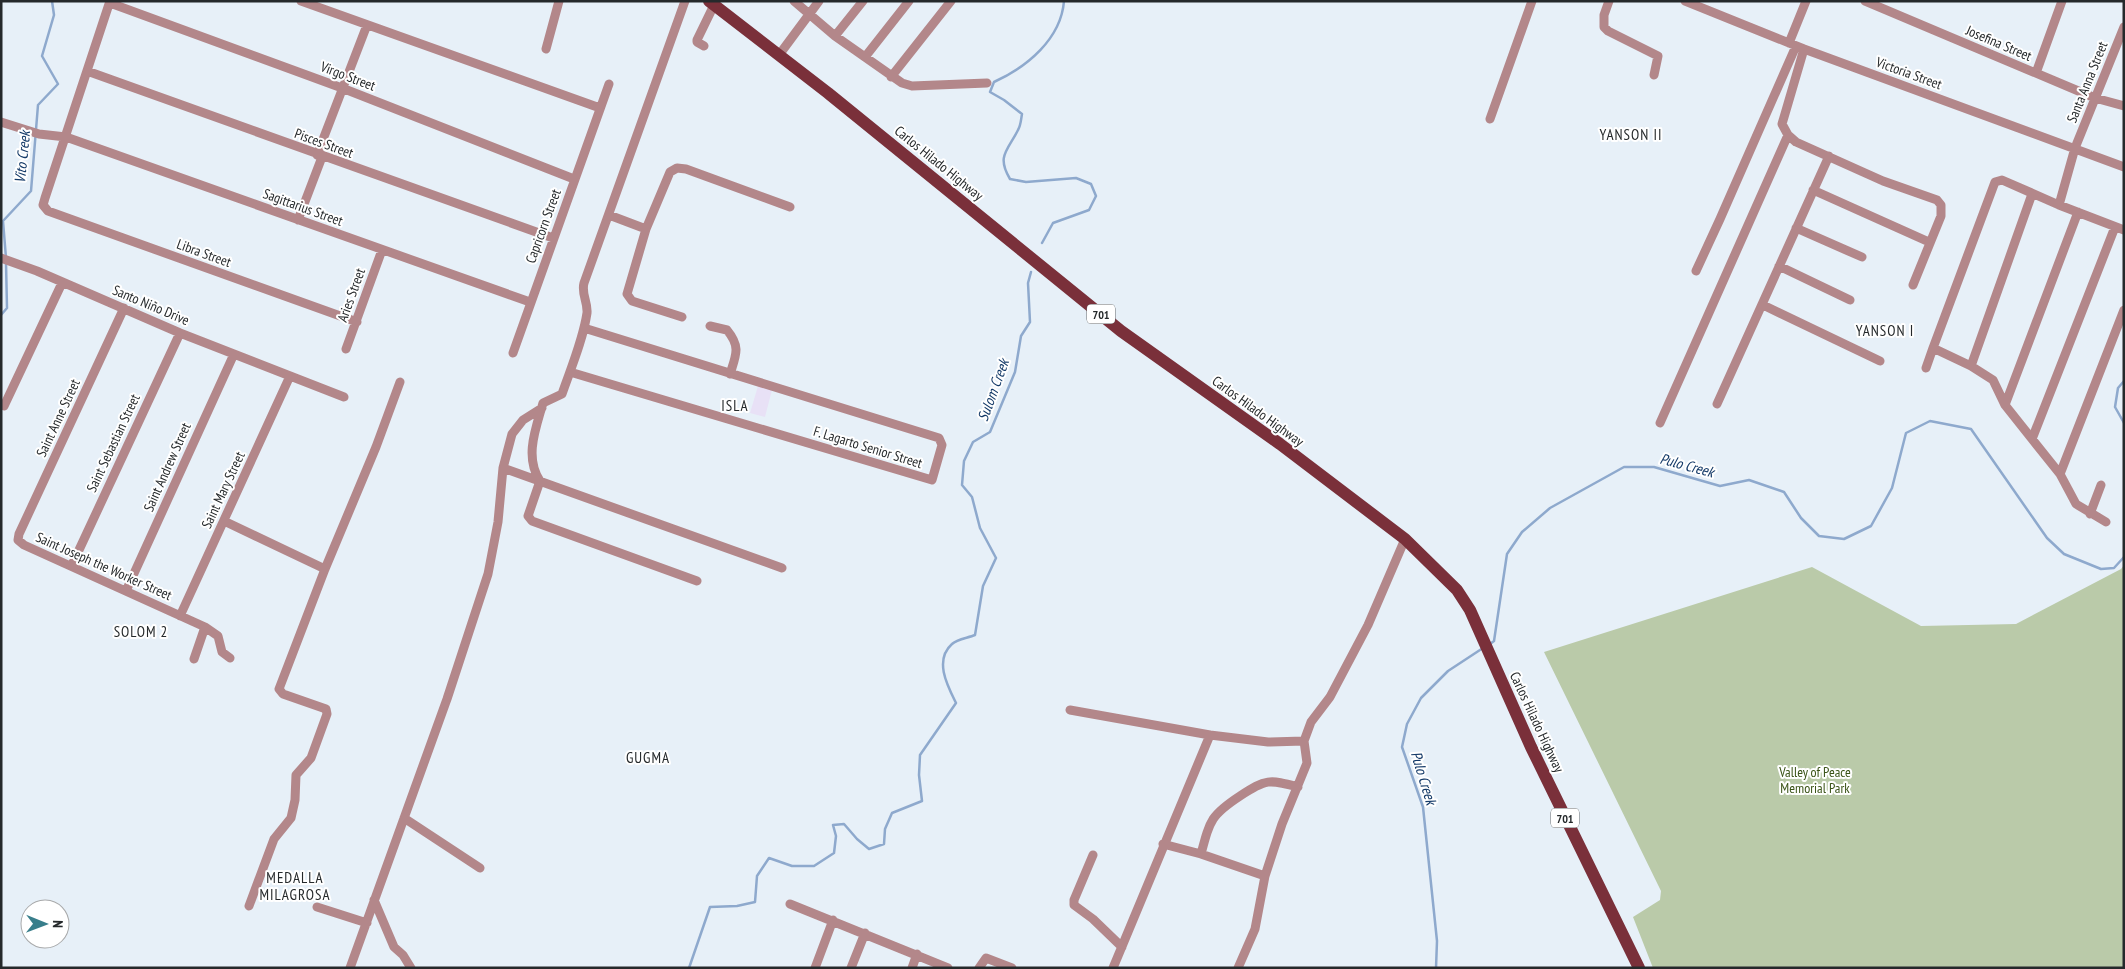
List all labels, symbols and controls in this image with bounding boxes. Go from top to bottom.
street label: Josefina Street [1962,21,2035,65]
street label: Santa Anna Street [2063,39,2112,125]
street label: Victoria Street [1873,52,1944,93]
street label: Virgo Street [317,57,378,95]
street label: Carlos Hilado Highway [891,122,988,205]
street label: Pisces Street [292,124,356,162]
district label: YANSON II [1599,125,1663,144]
water label: Vito Creek [10,128,34,184]
street label: Sagittarius Street [261,184,346,230]
street label: Capricorn Street [521,186,565,266]
street label: Libra Street [174,235,234,271]
street label: Aries Street [333,265,369,324]
street label: Santo Niño Drive [110,281,192,329]
road number: 701 [1087,304,1115,324]
district label: YANSON I [1856,321,1914,340]
water label: Sulom Creek [973,354,1014,424]
street label: Carlos Hilado Highway [1209,372,1308,451]
street label: Saint Anne Street [32,376,84,460]
street label: Saint Sebastian Street [82,391,144,495]
district label: ISLA [721,396,749,415]
street label: Saint Andrew Street [139,420,195,514]
street label: F. Lagarto Senior Street [811,422,925,472]
street label: Saint Mary Street [197,449,249,531]
water label: Pulo Creek [1658,449,1718,482]
street label: Saint Joseph the Worker Street [33,528,175,604]
district label: SOLOM 2 [114,622,168,641]
street label: Carlos Hilado Highway [1506,669,1569,776]
district label: GUGMA [626,748,670,767]
water label: Pulo Creek [1407,749,1442,809]
park label: Valley of Peace Memorial Park [1778,763,1851,797]
road number: 701 [1551,808,1579,828]
district label: MEDALLA MILAGROSA [259,868,331,904]
north arrow [20,899,70,949]
text: N [49,920,67,928]

